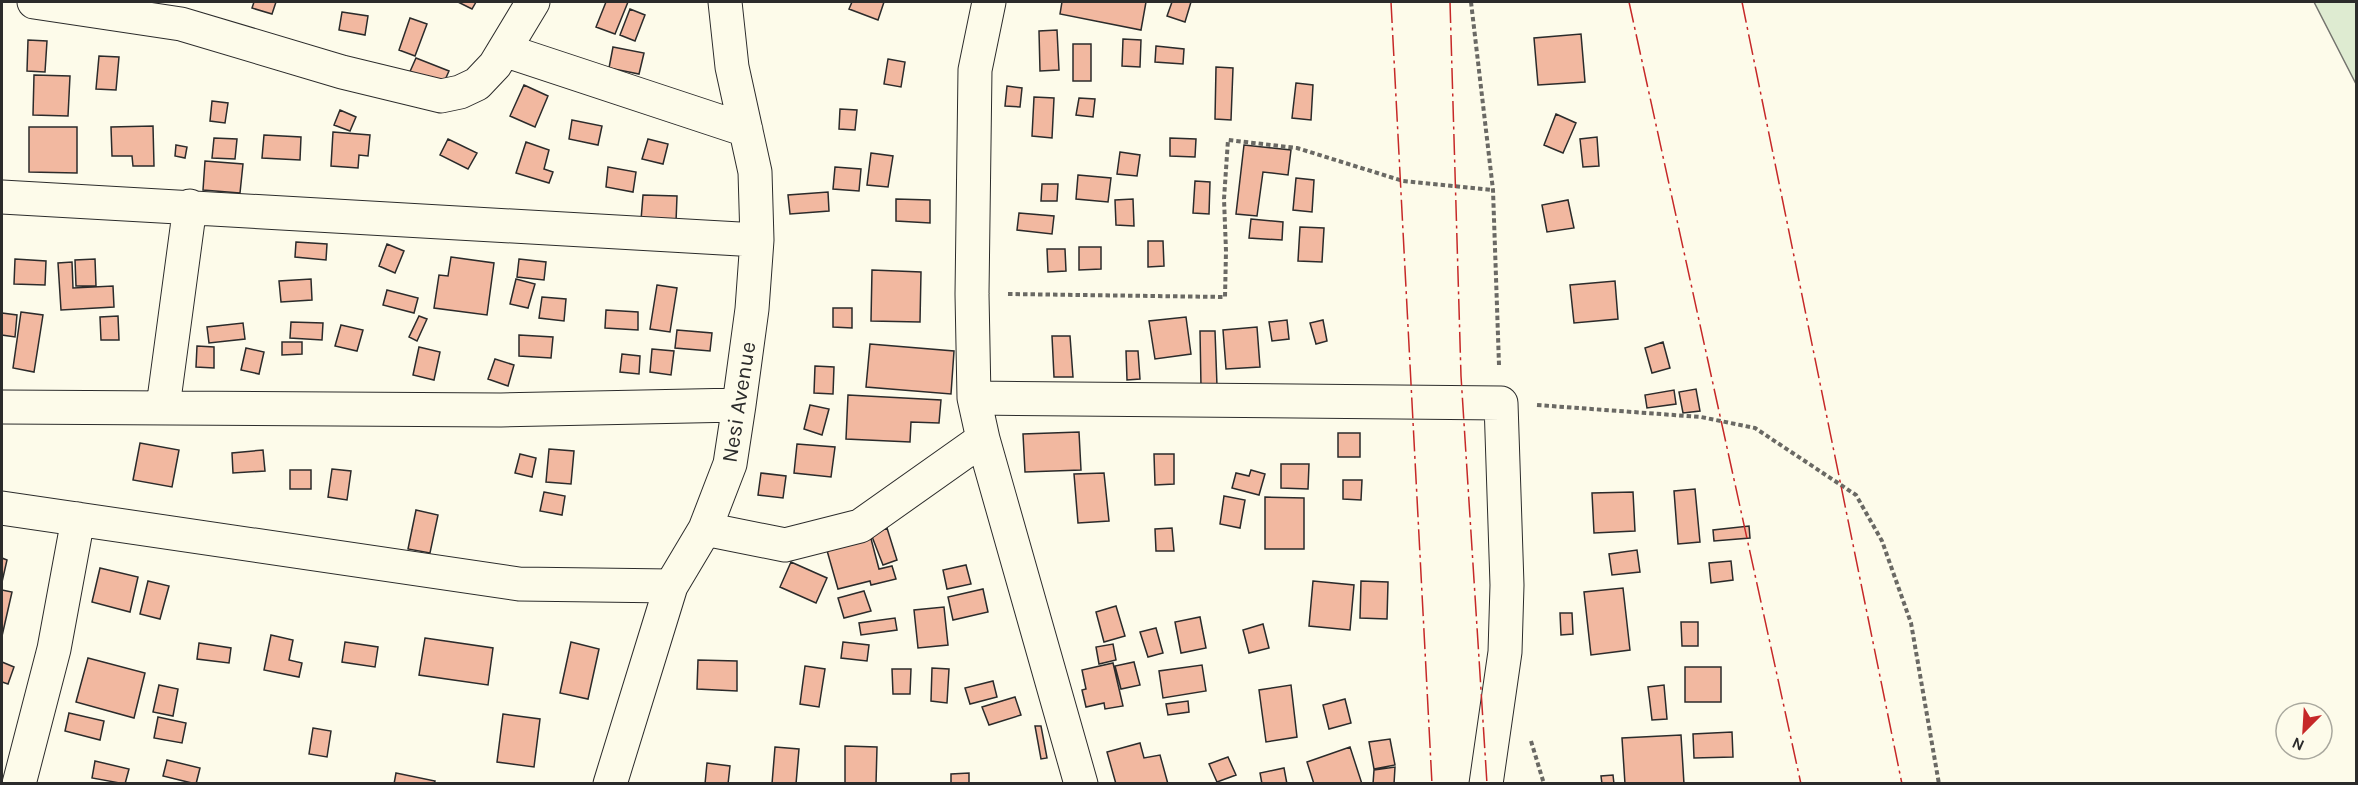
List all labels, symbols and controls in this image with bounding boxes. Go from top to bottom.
street label: Nesi Avenue [717,340,761,464]
north arrow [2274,701,2334,761]
text: N [2289,733,2307,755]

